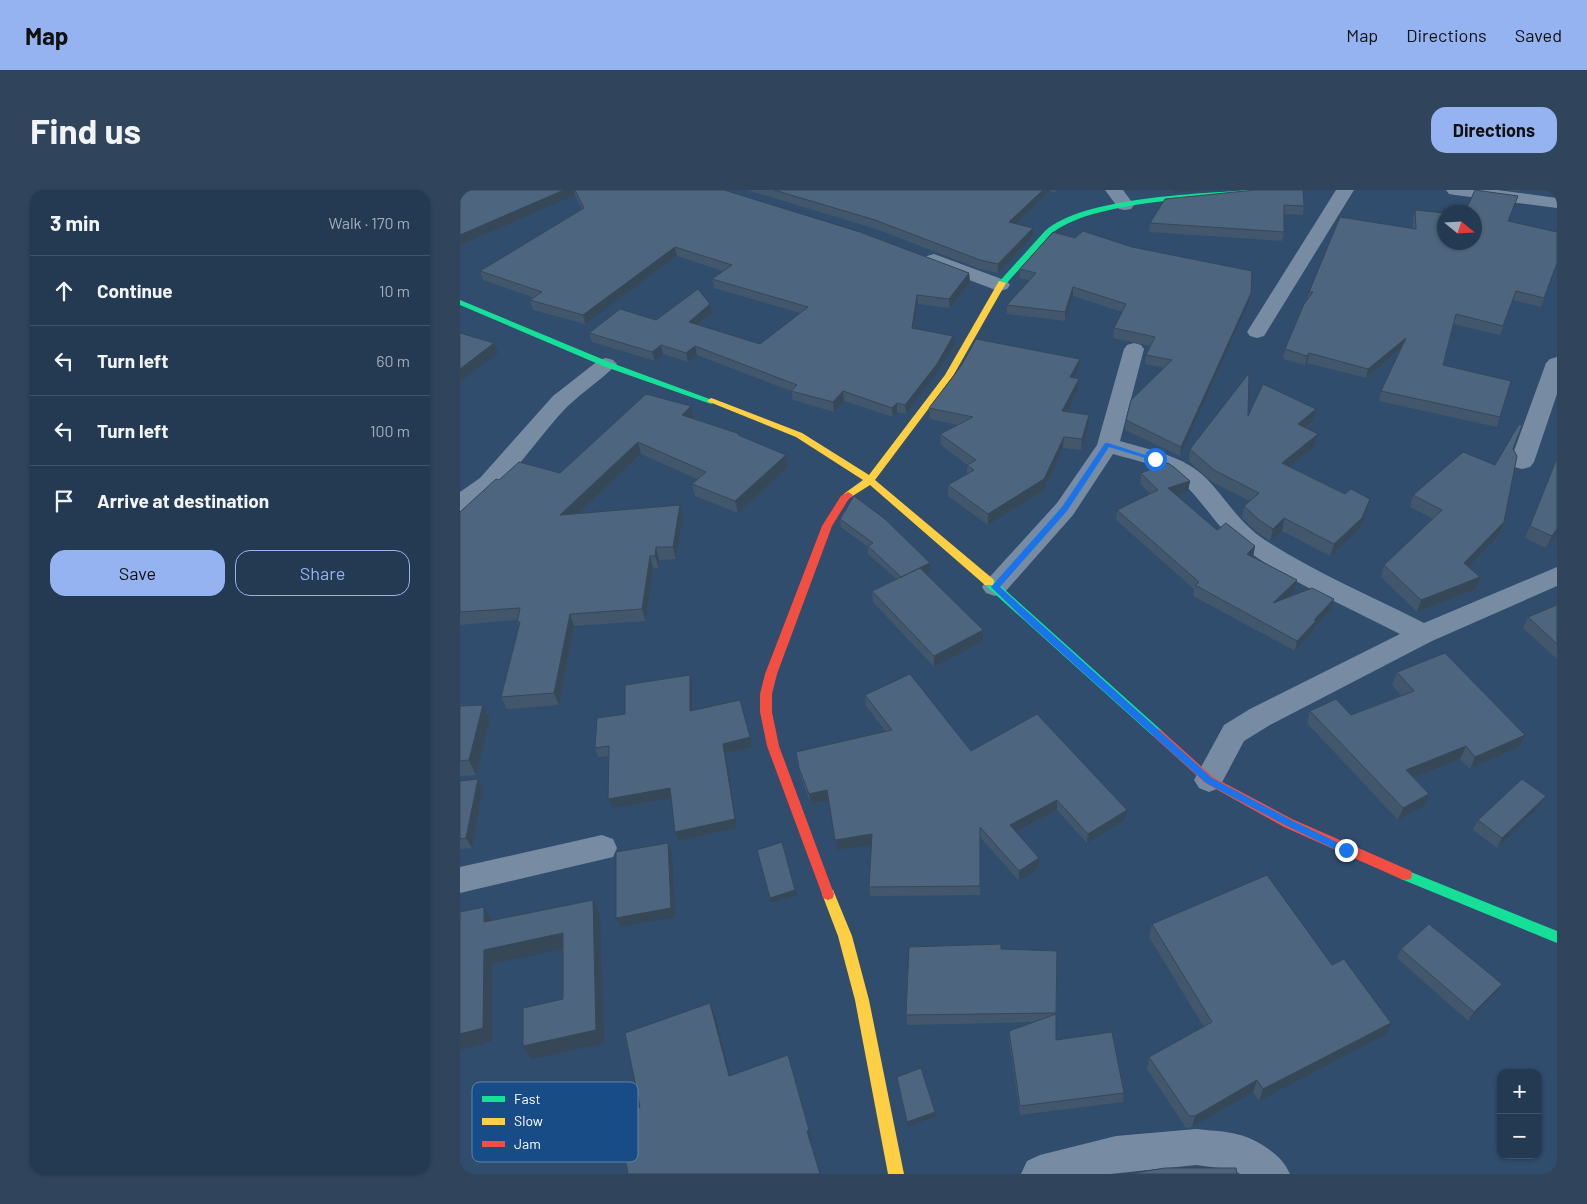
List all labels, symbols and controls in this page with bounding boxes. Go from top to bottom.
text: Map [25,21,68,50]
text: Map [1346,24,1378,46]
text: Directions [1406,24,1487,46]
text: Saved [1515,24,1562,46]
button: Directions [1431,107,1557,153]
text: Find us [30,109,141,151]
north arrow [1437,205,1482,250]
text: 3 min [50,210,100,235]
text: Walk · 170 m [328,213,410,232]
icon: ahead [50,277,78,305]
text: Continue [97,279,173,302]
text: 10 m [379,281,410,300]
icon: left [50,347,78,375]
text: Turn left [97,349,168,372]
text: 60 m [376,351,410,370]
icon: left [50,417,78,445]
text: Turn left [97,419,168,442]
text: 100 m [370,421,410,440]
route start [1144,448,1167,471]
icon: arrive [50,487,78,515]
text: Arrive at destination [97,489,269,512]
button: Save [50,550,225,596]
button: Share [235,550,410,596]
route end [1335,839,1358,862]
map controls [1497,1069,1542,1159]
button: + [1497,1069,1542,1114]
legend [472,1082,638,1162]
text: Fast [514,1090,540,1107]
text: Slow [514,1112,543,1129]
button: − [1497,1114,1542,1159]
text: Jam [514,1135,541,1152]

